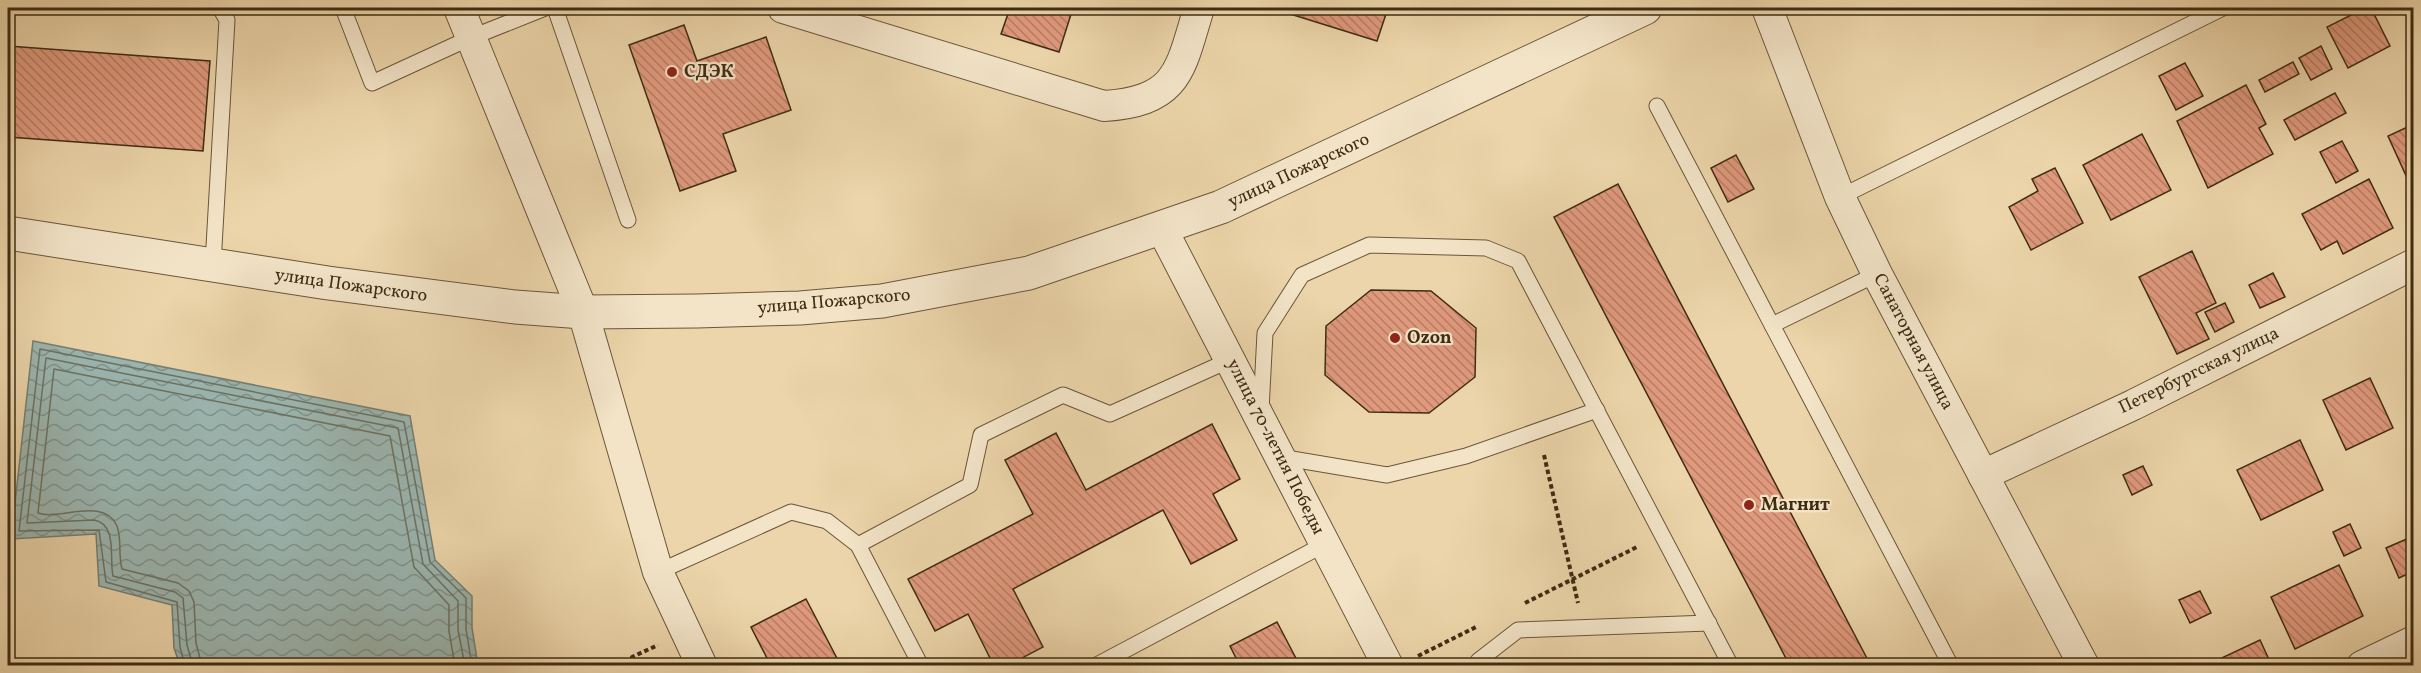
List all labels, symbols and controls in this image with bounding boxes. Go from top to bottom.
place label: СДЭК [684,60,734,85]
marker: СДЭК [665,65,679,79]
street label: улица Пожарского [1224,127,1374,215]
street label: улица Пожарского [273,263,429,309]
street label: Санаторная улица [1866,269,1960,415]
street label: улица Пожарского [756,283,912,321]
street label: Петербургская улица [2114,321,2284,421]
place label: Ozon [1407,326,1452,351]
marker: Ozon [1388,331,1402,345]
street label: улица 70-летия Победы [1220,355,1330,539]
place label: Магнит [1761,493,1830,518]
marker: Магнит [1742,498,1756,512]

